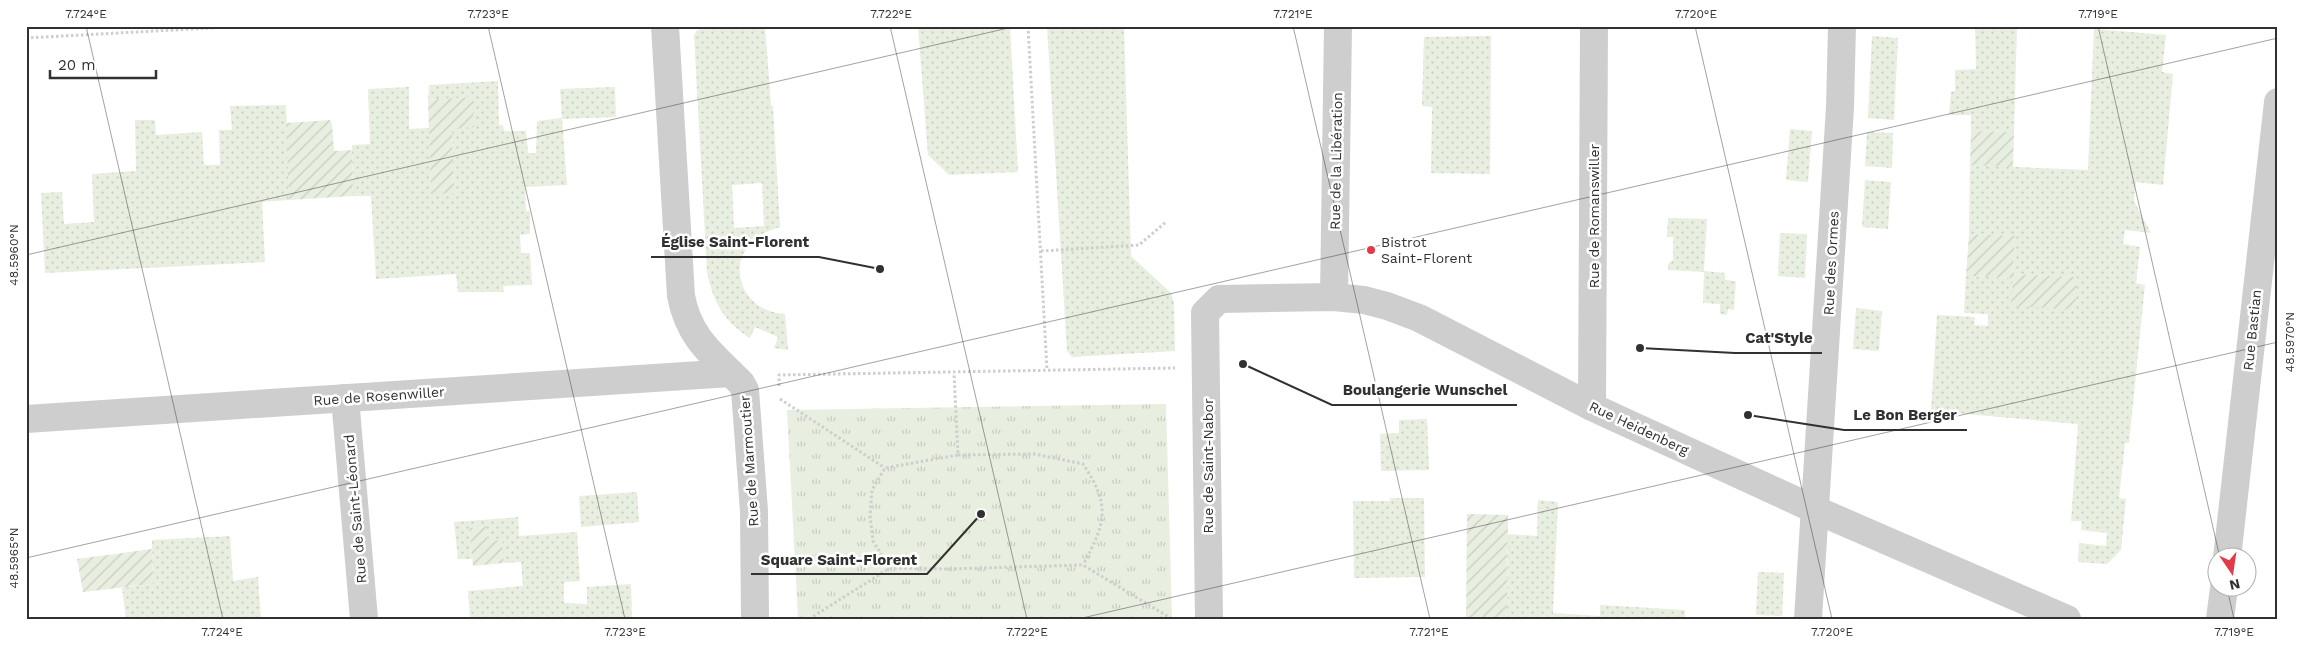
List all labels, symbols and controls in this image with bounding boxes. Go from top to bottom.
text: 7.724°E [65,7,107,21]
text: 7.723°E [467,7,509,21]
text: 7.722°E [870,7,912,21]
text: 7.721°E [1273,7,1313,21]
text: 7.720°E [1675,7,1717,21]
text: 7.719°E [2078,7,2118,21]
scale bar [50,48,156,80]
text: 20 m [58,56,96,74]
street label: Rue de la Libération [1327,92,1345,230]
street label: Rue de Romanswiller [1586,144,1602,288]
street label: Rue des Ormes [1820,210,1842,316]
text: 48.5960°N [7,224,21,286]
callout: Église Saint-Florent [651,227,819,257]
text: Église Saint-Florent [661,233,809,251]
place label: Bistrot Saint-Florent [1381,234,1472,266]
marker: Bistrot Saint-Florent [1365,244,1377,256]
street label: Rue Bastian [2240,289,2264,371]
text: 48.5970°N [2283,312,2297,372]
callout: Cat'Style [1735,323,1822,353]
text: Cat'Style [1745,329,1813,347]
callout: Boulangerie Wunschel [1332,375,1517,405]
text: Boulangerie Wunschel [1343,381,1507,399]
street label: Rue de Rosenwiller [313,383,445,409]
street label: Rue de Marmoutier [736,395,762,527]
street label: Rue de Saint-Nabor [1200,398,1216,534]
street label: Rue Heidenberg [1587,398,1692,458]
callout: Le Bon Berger [1844,400,1967,430]
text: Le Bon Berger [1853,406,1957,424]
street label: Rue de Saint-Léonard [341,434,369,584]
text: 48.5965°N [7,528,21,588]
callout: Square Saint-Florent [751,544,927,574]
north arrow [2206,548,2256,598]
text: Square Saint-Florent [761,551,918,569]
text: N [2228,576,2242,594]
text: 7.724°E [201,625,243,639]
text: 7.723°E [604,625,646,639]
text: 7.722°E [1006,625,1048,639]
text: 7.721°E [1409,625,1449,639]
text: 7.720°E [1811,625,1853,639]
text: 7.719°E [2214,625,2254,639]

